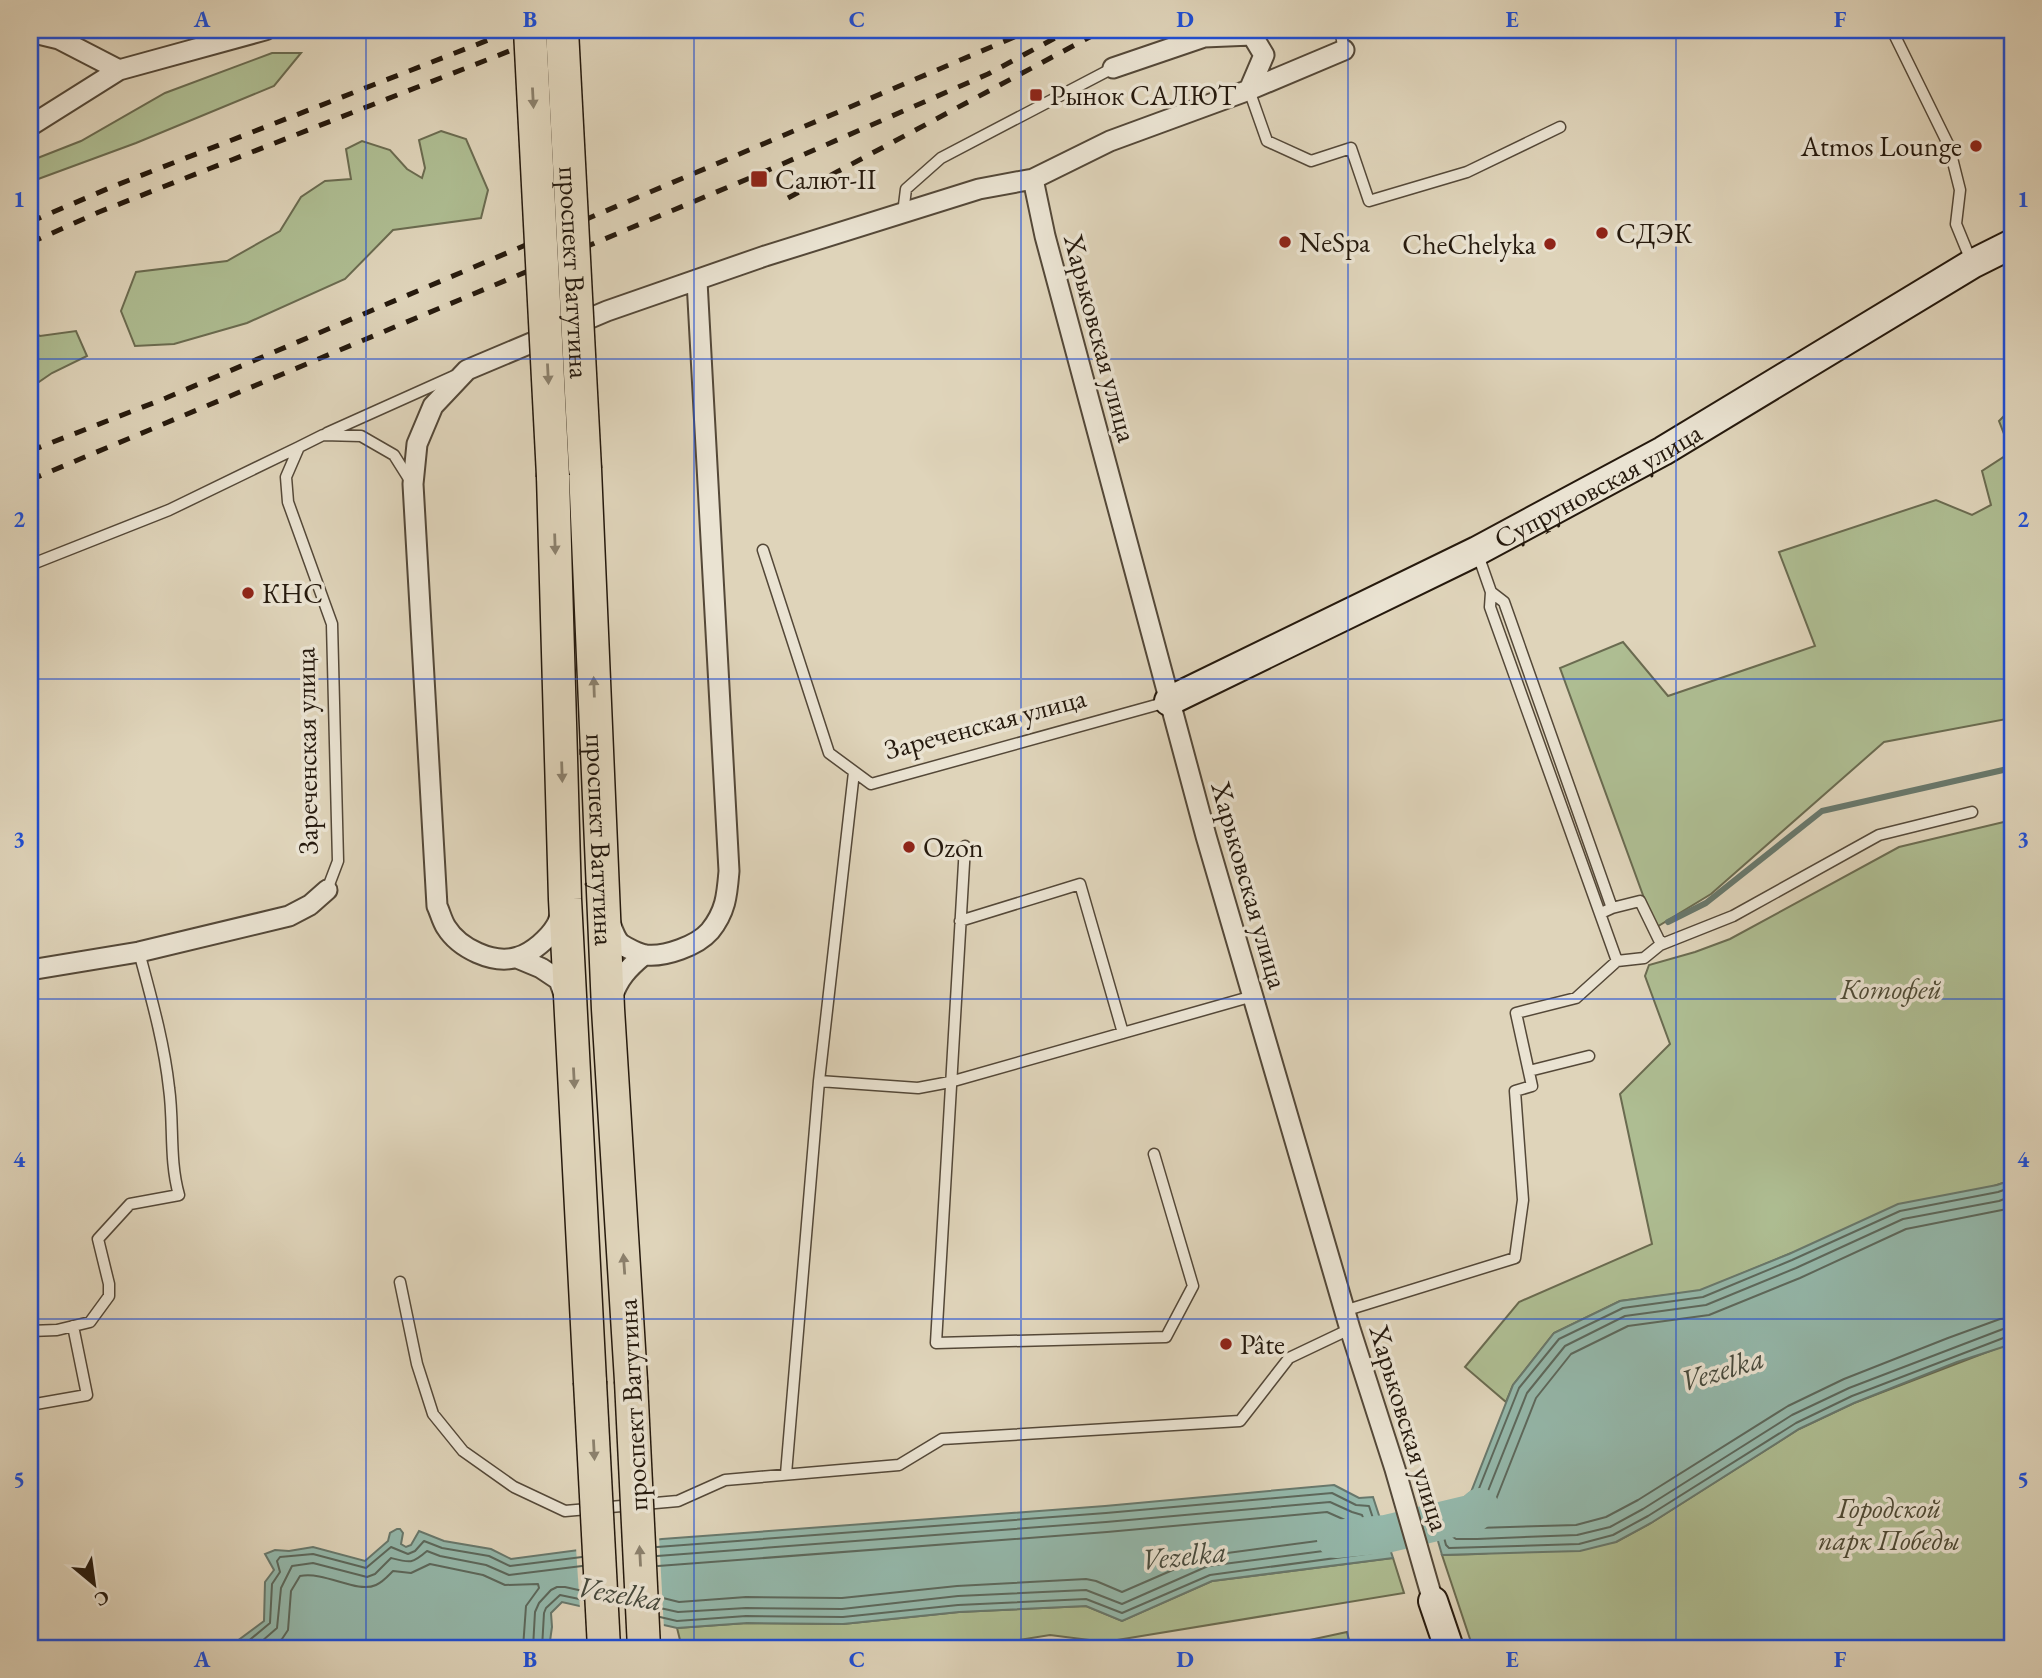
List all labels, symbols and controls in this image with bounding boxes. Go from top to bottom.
text: A [193,4,211,34]
text: B [523,4,537,34]
text: C [849,4,865,34]
text: D [1176,4,1194,34]
text: E [1505,4,1519,34]
text: F [1834,4,1847,34]
place label: Рынок САЛЮТ [1050,77,1236,113]
one-way arrow [528,87,539,109]
marker: Рынок САЛЮТ [1028,87,1044,103]
place label: Atmos Lounge [1800,128,1962,164]
marker: Atmos Lounge [1968,138,1984,154]
place label: Салют-II [775,161,877,197]
street label: проспект Ватутина [551,166,598,380]
marker: Салют-II [749,169,769,189]
text: 1 [13,184,25,214]
text: 1 [2017,184,2029,214]
place label: СДЭК [1616,215,1693,251]
place label: NeSpa [1299,224,1371,260]
marker: СДЭК [1594,225,1610,241]
place label: CheChelyka [1402,226,1537,262]
street label: Харьковская улица [1056,229,1146,447]
marker: NeSpa [1277,234,1293,250]
marker: CheChelyka [1542,236,1558,252]
one-way arrow [542,363,553,385]
street label: Супруновская улица [1488,413,1709,557]
text: 2 [13,504,25,534]
text: 2 [2017,504,2029,534]
one-way arrow [549,534,561,556]
place label: КНС [262,575,323,611]
marker: КНС [240,585,256,601]
street label: Зареченская улица [286,646,326,855]
one-way arrow [589,676,600,698]
street label: Зареченская улица [880,679,1091,767]
street label: проспект Ватутина [578,733,623,947]
one-way arrow [556,761,567,783]
street label: Харьковская улица [1203,776,1297,993]
text: 3 [13,824,25,854]
text: 3 [2017,824,2029,854]
place label: Ozon [923,829,984,865]
marker: Ozon [901,839,917,855]
park label: Котофей [1839,971,1942,1007]
one-way arrow [569,1068,580,1090]
text: 4 [13,1144,26,1174]
text: 4 [2017,1144,2030,1174]
one-way arrow [618,1253,629,1275]
street label: проспект Ватутина [608,1297,656,1512]
street label: Харьковская улица [1361,1320,1459,1536]
place label: Pâte [1240,1326,1285,1362]
marker: Pâte [1218,1336,1234,1352]
water label: Vezelka [1675,1338,1769,1400]
one-way arrow [588,1440,599,1462]
text: 5 [13,1464,25,1494]
text: 5 [2017,1464,2029,1494]
park label: Городской парк Победы [1818,1490,1960,1558]
water label: Vezelka [1139,1531,1229,1579]
one-way arrow [634,1544,645,1566]
north arrow [60,1548,130,1618]
water label: Vezelka [574,1566,666,1620]
text: С [90,1584,114,1613]
text: A [193,1644,211,1674]
text: B [523,1644,537,1674]
text: C [849,1644,865,1674]
text: D [1176,1644,1194,1674]
text: E [1505,1644,1519,1674]
text: F [1834,1644,1847,1674]

